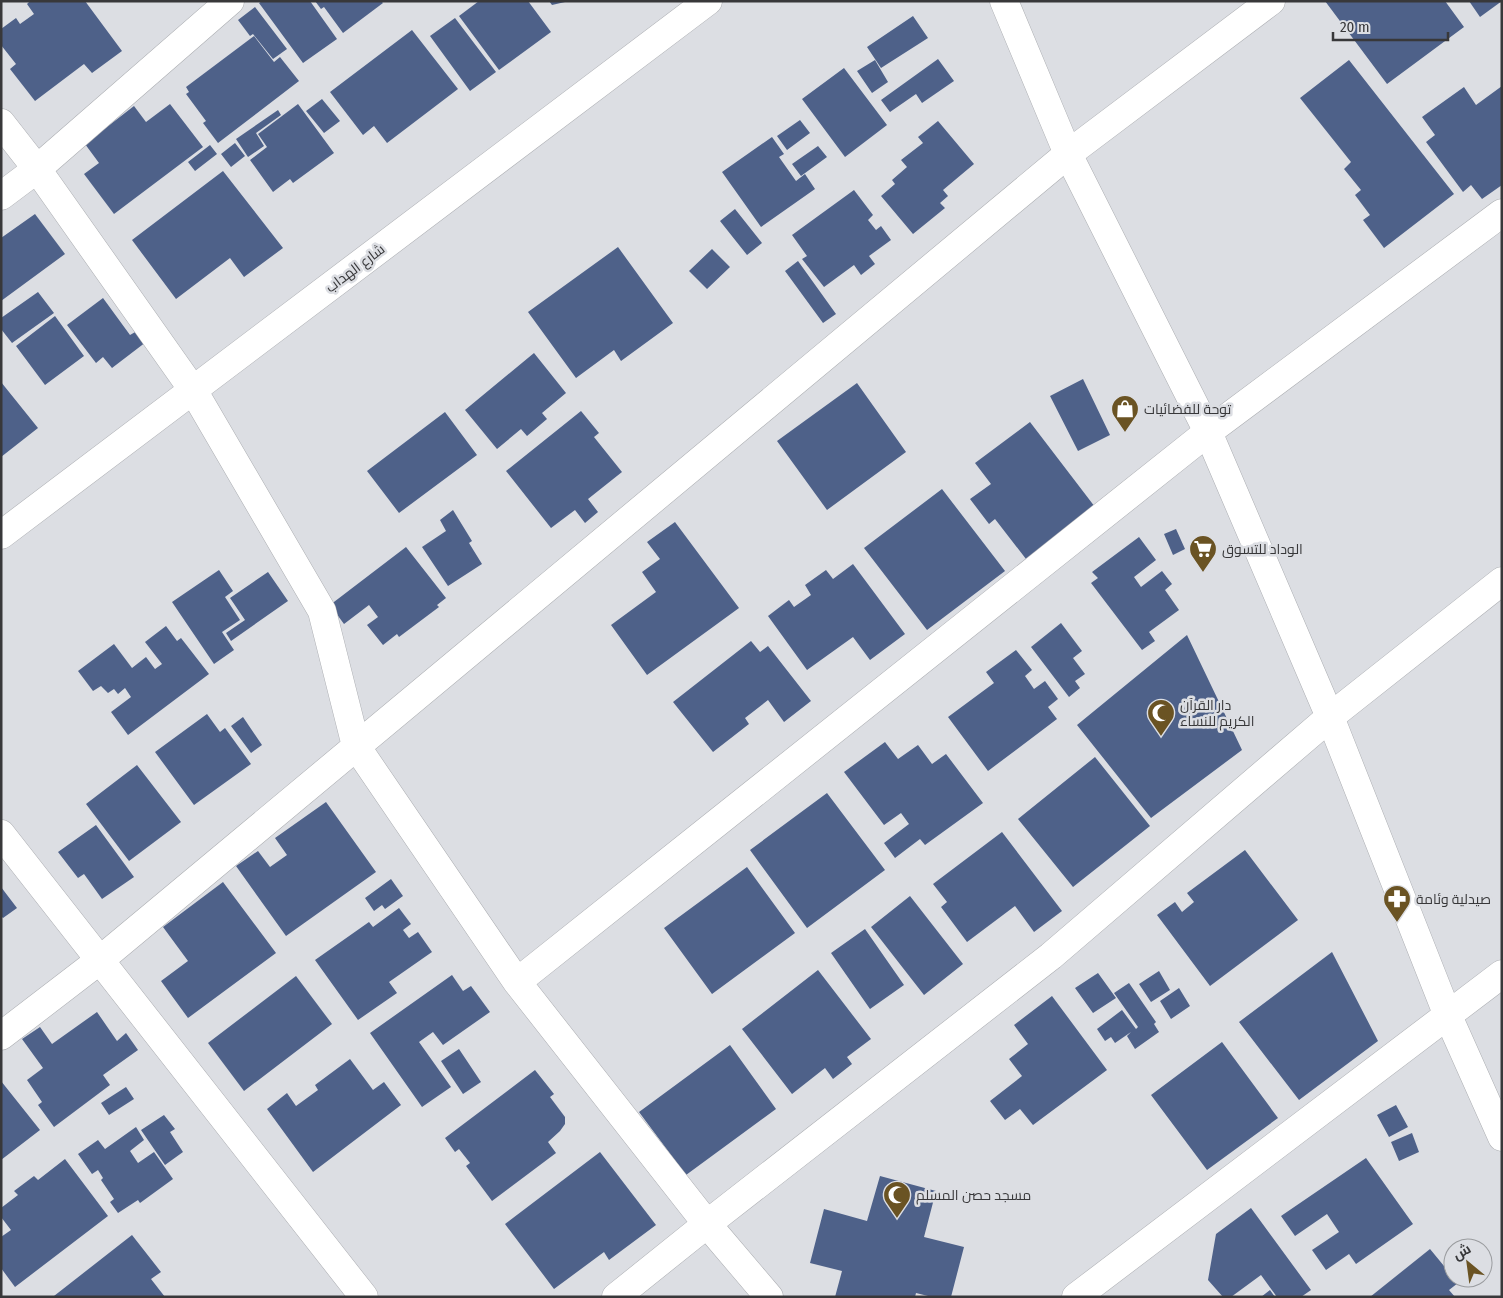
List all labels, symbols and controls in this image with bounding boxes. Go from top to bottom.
scale bar [1333,10,1448,42]
text: 20 m [1340,18,1370,36]
street label: شارع الهداب [322,241,388,296]
shop icon: توحة للفضائيات [1110,394,1140,433]
place label: توحة للفضائيات [1144,401,1231,418]
supermarket icon: الوداد للتسوق [1188,534,1218,573]
place label: الوداد للتسوق [1222,541,1303,558]
place label: دار القرآن الكريم للنساء [1180,697,1254,731]
mosque icon: دار القرآن الكريم للنساء [1146,698,1176,737]
pharmacy icon: صيدلية وئامة [1382,884,1412,923]
place label: صيدلية وئامة [1416,891,1491,908]
mosque icon: مسجد حصن المسلم [882,1180,912,1219]
place label: مسجد حصن المسلم [916,1187,1031,1205]
north arrow [1443,1238,1493,1288]
text: ش [1450,1240,1474,1264]

